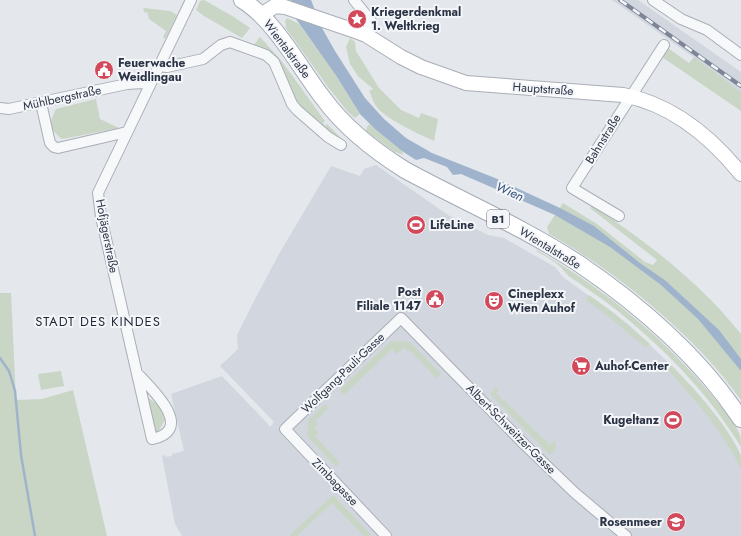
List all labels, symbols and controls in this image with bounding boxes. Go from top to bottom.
place label: Kriegerdenkmal 1. Weltkrieg [371,3,461,35]
place icon: Kriegerdenkmal 1. Weltkrieg [346,8,368,30]
street label: Wientalstraße [259,16,315,82]
place label: Feuerwache Weidlingau [118,54,186,86]
public building icon: Feuerwache Weidlingau [93,59,115,81]
street label: Hauptstraße [512,78,574,100]
street label: Mühlbergstraße [21,81,103,115]
street label: Bahnstraße [581,111,625,167]
water label: Wien [493,177,527,206]
street label: Hofjägerstraße [91,197,123,275]
road number: B1 [487,210,509,228]
sports icon: LifeLine [405,214,427,236]
place label: LifeLine [430,216,474,234]
street label: Wientalstraße [516,222,584,274]
place label: Post Filiale 1147 [356,283,422,315]
place label: Cineplexx Wien Auhof [508,285,576,317]
public building icon: Post Filiale 1147 [424,288,446,310]
theatre icon: Cineplexx Wien Auhof [483,290,505,312]
district label: STADT DES KINDES [35,312,161,331]
street label: Wolfgang-Pauli-Gasse [297,328,389,418]
supermarket icon: Auhof-Center [570,355,592,377]
place label: Auhof-Center [594,357,669,375]
street label: Albert-Schweitzer-Gasse [462,380,560,478]
sports icon: Kugeltanz [662,409,684,431]
place label: Kugeltanz [603,411,660,429]
street label: Zimbagasse [308,454,362,510]
school or university icon: Rosenmeer [665,511,687,533]
place label: Rosenmeer [599,513,662,531]

